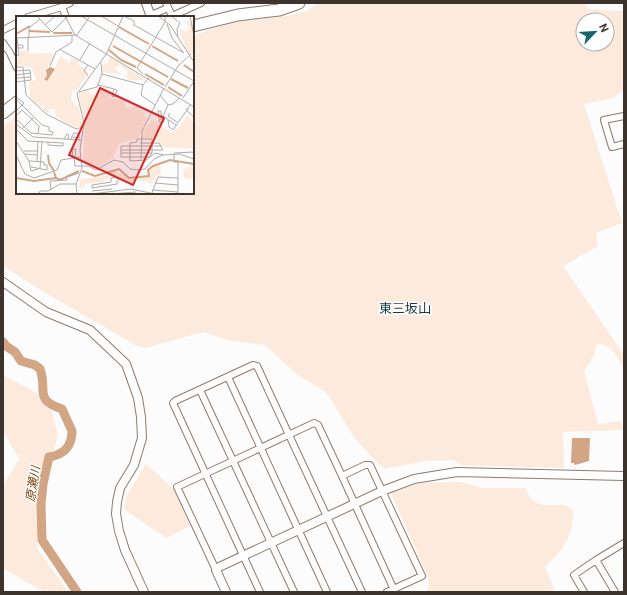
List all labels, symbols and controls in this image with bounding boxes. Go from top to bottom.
north arrow [575,12,615,52]
inset map [16,16,194,194]
text: N [596,22,611,34]
district label: 東三坂山 [379,301,431,316]
water label: 原瀬川 [23,463,43,503]

